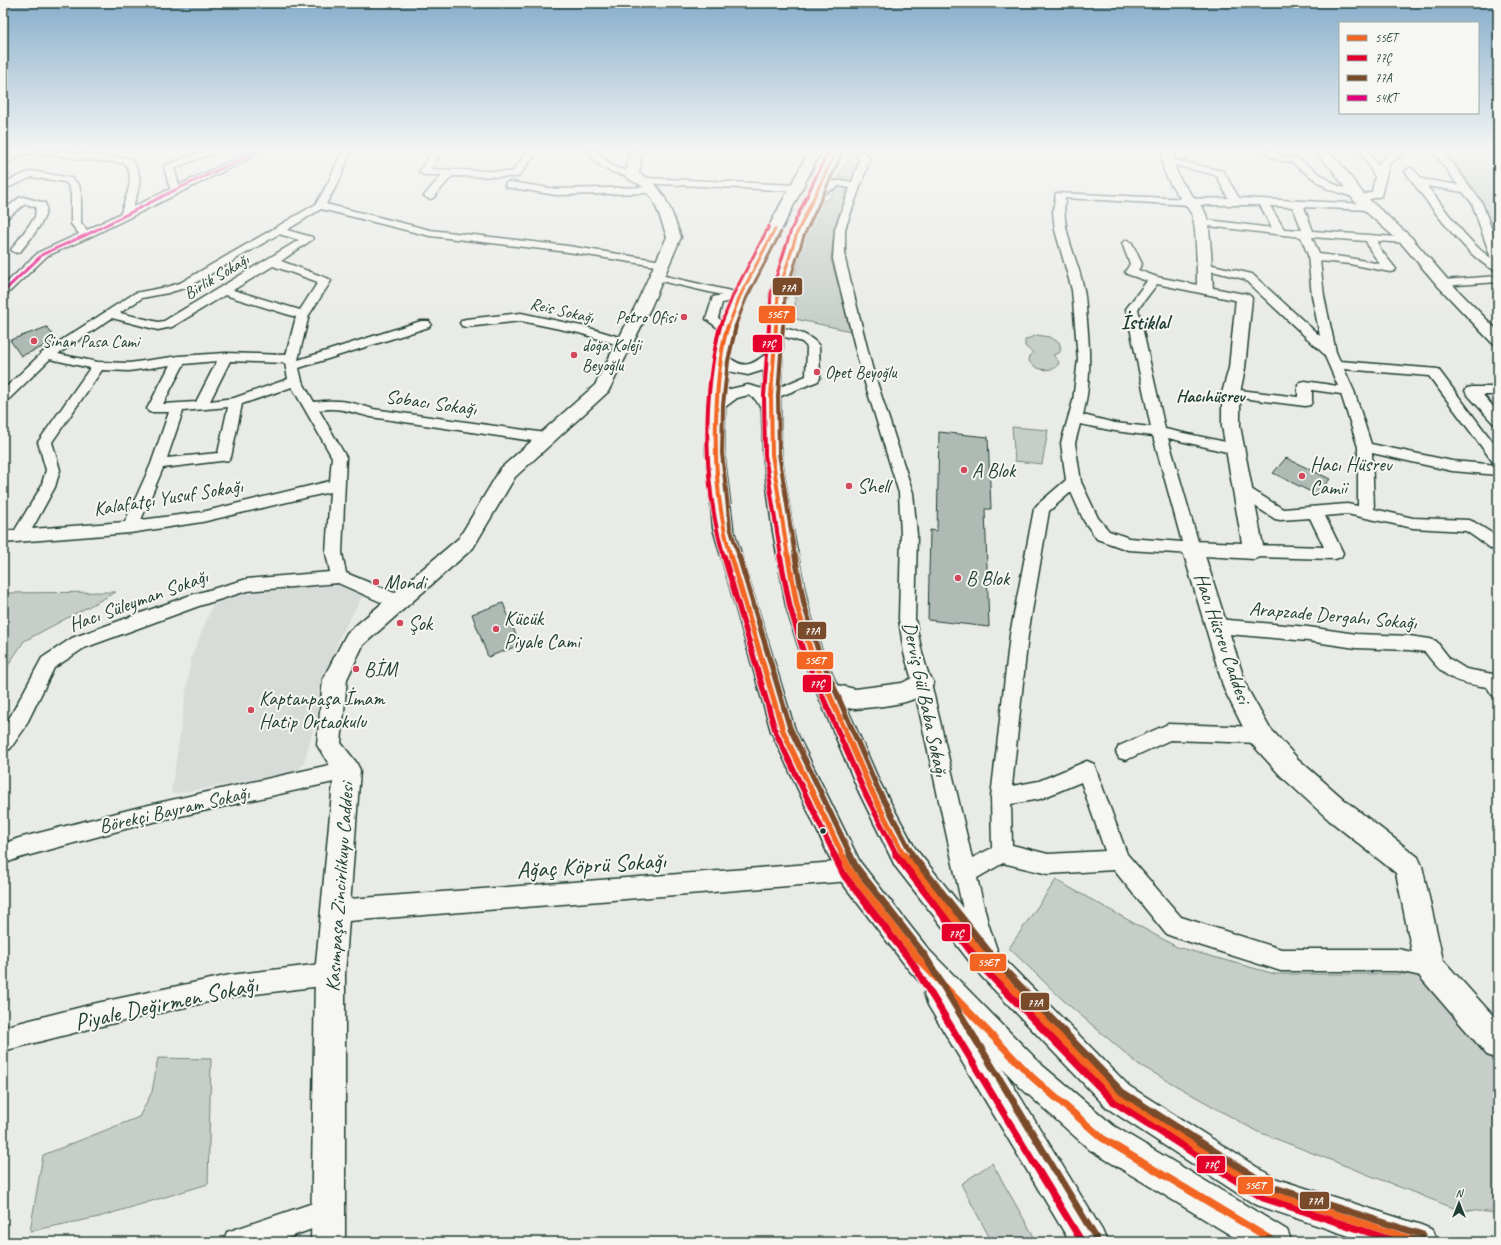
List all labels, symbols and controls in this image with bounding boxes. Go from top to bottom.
legend [1339,22,1479,114]
text: 55ET [1375,30,1400,46]
text: 77Ç [1375,50,1393,66]
text: 77A [1375,70,1393,86]
text: 54KT [1375,90,1401,106]
street label: Birlik Sokağı [180,249,253,304]
line badge: 77A [772,277,803,296]
text: 77A [780,280,797,294]
street label: Reis Sokağı [528,293,597,328]
line badge: 55ET [758,305,796,324]
place label: Petro Ofisi [616,307,679,328]
text: 55ET [767,307,790,321]
district label: İstiklal [1121,310,1173,335]
marker: Petro Ofisi [679,312,689,322]
place label: Sinan Pasa Cami [42,331,142,352]
line badge: 77Ç [752,334,783,353]
place label: doğa Koleji Beyoğlu [582,335,643,376]
marker: Sinan Pasa Cami [29,336,39,346]
text: 77Ç [760,336,777,350]
marker: doğa Koleji Beyoğlu [569,350,579,360]
place label: Opet Beyoğlu [825,362,898,383]
marker: Opet Beyoğlu [812,367,822,377]
street label: Sobacı Sokağı [384,384,479,421]
district label: Hacıhüsrev [1176,385,1246,407]
place label: Hacı Hüsrev Camii [1310,452,1394,500]
place label: A Blok [972,458,1017,483]
marker: A Blok [959,465,969,475]
marker: Hacı Hüsrev Camii [1297,471,1307,481]
street label: Kalafatçı Yusuf Sokağı [92,473,246,522]
place label: Shell [857,474,893,499]
marker: Shell [844,481,854,491]
street label: Hacı Süleyman Sokağı [65,563,212,637]
place label: B Blok [966,566,1011,591]
place label: Mondi [384,570,428,595]
street label: Hacı Hüsrev Caddesi [1188,570,1257,709]
marker: B Blok [953,573,963,583]
marker: Mondi [371,577,381,587]
street label: Arapzade Dergahı Sokağı [1248,596,1419,635]
place label: Kücük Piyale Cami [504,606,582,654]
place label: Şok [408,611,434,636]
marker: Şok [395,618,405,628]
street label: Derviş Gül Baba Sokağı [897,620,954,780]
line badge: 77A [797,621,827,640]
text: 77A [804,623,821,637]
marker: Kücük Piyale Cami [491,624,501,634]
line badge: 55ET [796,651,834,670]
text: 55ET [805,653,828,667]
place label: BİM [364,657,398,682]
marker: BİM [351,664,361,674]
line badge: 77Ç [802,674,832,693]
text: 77Ç [809,676,826,690]
place label: Kaptanpaşa İmam Hatip Ortaokulu [259,686,386,734]
marker: Kaptanpaşa İmam Hatip Ortaokulu [246,705,256,715]
street label: Kasımpaşa Zincirlikuyu Caddesi [320,779,359,992]
street label: Börekçi Bayram Sokağı [96,780,253,839]
unlabelled marker [818,826,828,836]
street label: Ağaç Köprü Sokağı [515,845,668,885]
line badge: 77Ç [941,923,971,942]
text: 77Ç [948,926,965,940]
line badge: 55ET [969,953,1007,972]
text: 55ET [978,955,1001,969]
street label: Piyale Değirmen Sokağı [72,969,262,1037]
line badge: 77A [1020,992,1050,1011]
text: 77A [1027,995,1044,1009]
line badge: 77Ç [1196,1155,1226,1174]
text: 77Ç [1203,1157,1220,1171]
line badge: 55ET [1237,1176,1274,1195]
text: 55ET [1245,1178,1268,1192]
north arrow [1439,1183,1479,1223]
text: N [1456,1186,1465,1200]
line badge: 77A [1299,1191,1330,1210]
text: 77A [1307,1193,1324,1207]

